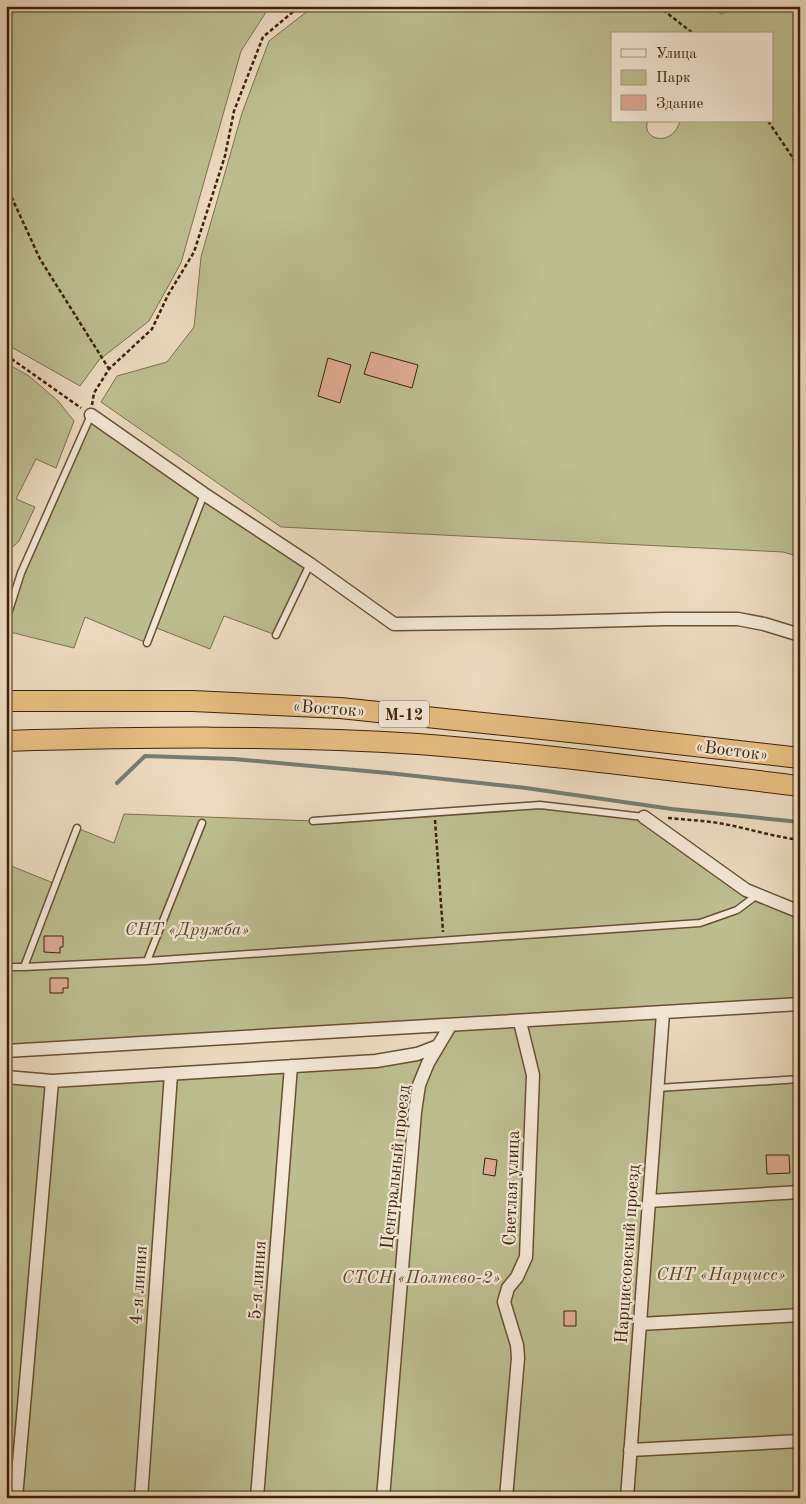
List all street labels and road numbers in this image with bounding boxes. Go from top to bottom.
street label: «Восток» [292,697,366,721]
road number: М-12 [379,701,429,728]
street label: «Восток» [695,738,769,764]
street label: Центральный проезд [378,1084,414,1250]
street label: Светлая улица [501,1130,523,1246]
street label: Нарциссовский проезд [613,1164,643,1344]
street label: 5-я линия [246,1240,270,1320]
street label: 4-я линия [127,1245,151,1325]

